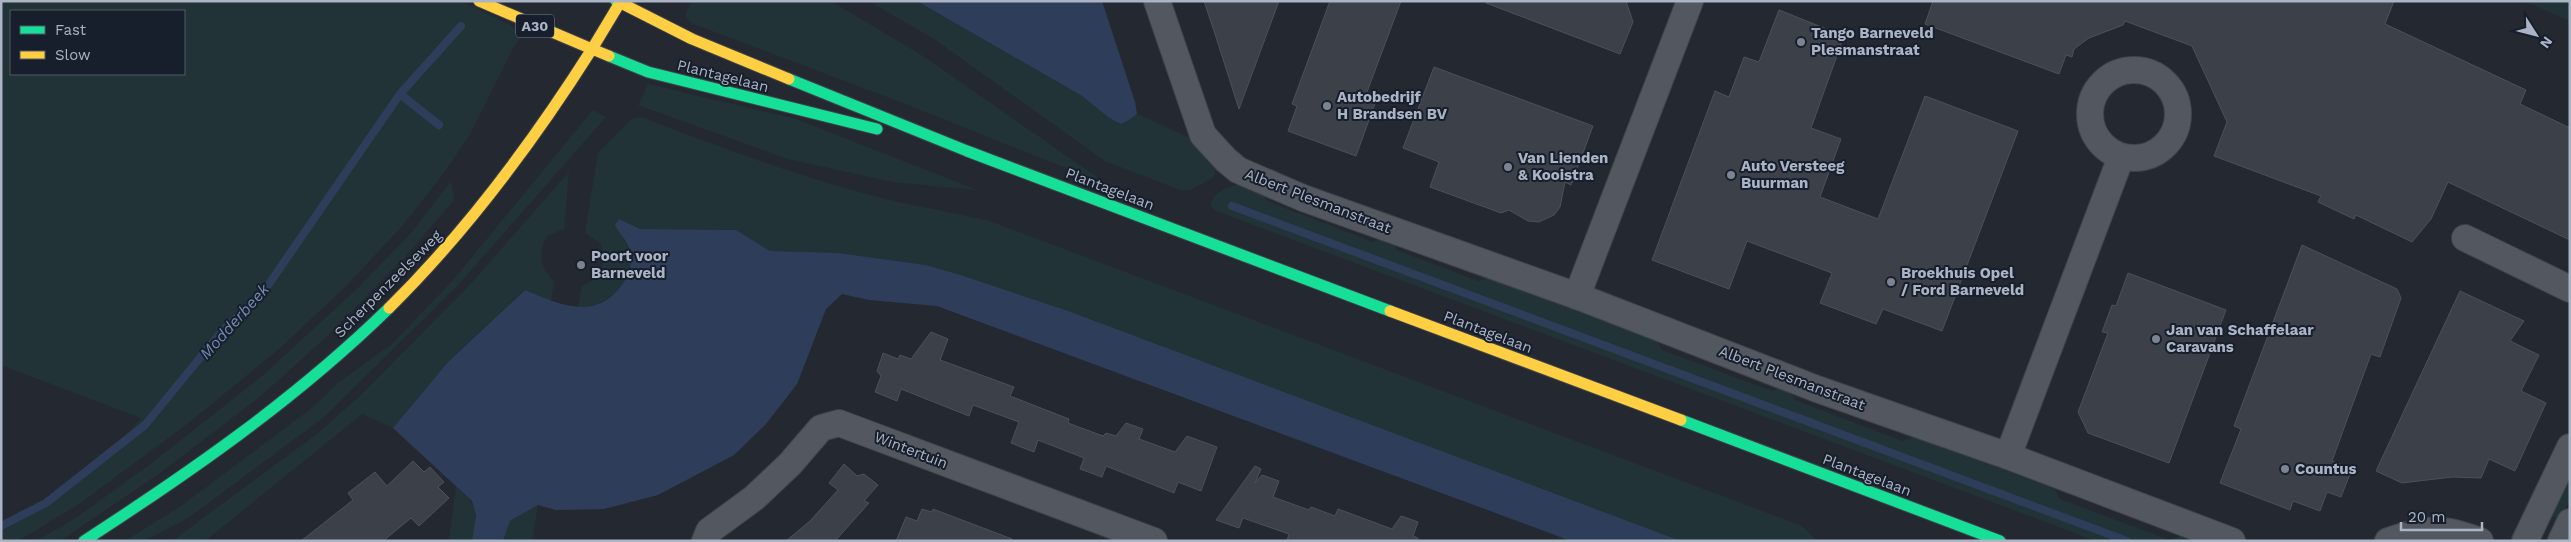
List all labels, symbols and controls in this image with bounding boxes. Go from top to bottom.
legend [10,10,185,75]
north arrow [2511,10,2561,60]
road number: A30 [516,15,554,38]
text: Fast [55,21,87,39]
place label: Tango Barneveld Plesmanstraat [1811,24,1934,59]
text: N [2537,34,2556,52]
marker: Tango Barneveld Plesmanstraat [1795,36,1807,48]
text: Slow [55,46,91,64]
street label: Plantagelaan [675,56,771,96]
place label: Autobedrijf H Brandsen BV [1337,88,1448,123]
marker: Autobedrijf H Brandsen BV [1321,100,1333,112]
place label: Van Lienden & Kooistra [1518,149,1608,184]
place label: Auto Versteeg Buurman [1741,157,1845,192]
marker: Van Lienden & Kooistra [1502,161,1514,173]
street label: Plantagelaan [1063,164,1157,214]
street label: Albert Plesmanstraat [1242,165,1394,237]
marker: Auto Versteeg Buurman [1725,169,1737,181]
street label: Scherpenzeelseweg [331,227,445,341]
place label: Poort voor Barneveld [591,247,669,282]
marker: Poort voor Barneveld [575,259,587,271]
place label: Broekhuis Opel / Ford Barneveld [1901,264,2024,299]
marker: Broekhuis Opel / Ford Barneveld [1885,276,1897,288]
water label: Modderbeek [196,279,274,363]
street label: Plantagelaan [1441,307,1535,357]
place label: Jan van Schaffelaar Caravans [2166,321,2314,356]
marker: Jan van Schaffelaar Caravans [2150,333,2162,345]
street label: Albert Plesmanstraat [1716,342,1868,414]
street label: Wintertuin [872,428,950,472]
street label: Plantagelaan [1820,450,1914,500]
place label: Countus [2295,460,2357,478]
marker: Countus [2279,463,2291,475]
scale bar [2401,500,2482,532]
text: 20 m [2408,508,2446,526]

